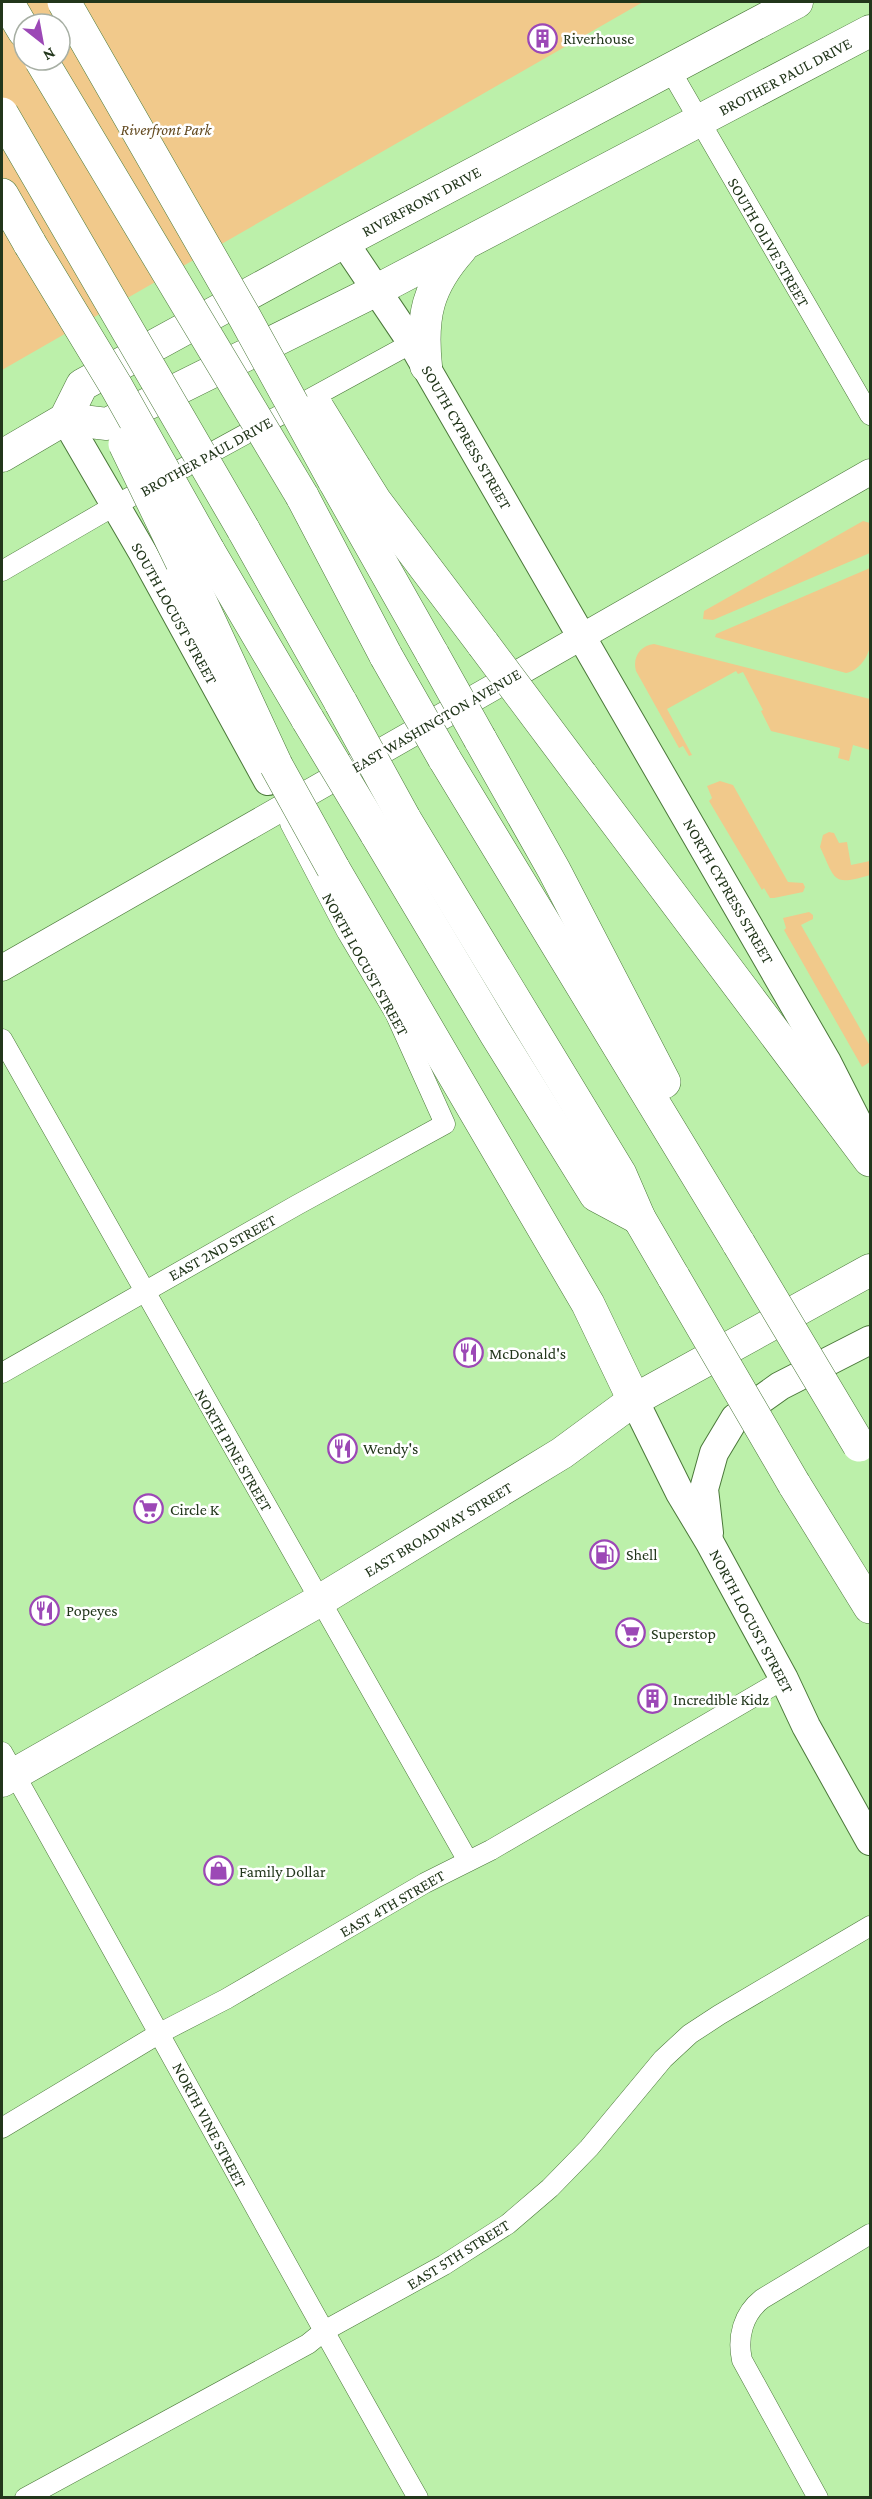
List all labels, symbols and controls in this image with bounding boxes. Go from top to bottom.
north arrow [12,12,72,72]
building icon: Riverhouse [526,22,558,54]
place label: Riverhouse [563,30,634,47]
street label: BROTHER PAUL DRIVE [716,34,855,119]
text: N [40,44,59,65]
park label: Riverfront Park [120,121,213,139]
street label: RIVERFRONT DRIVE [359,163,484,240]
street label: SOUTH OLIVE STREET [725,175,813,310]
street label: SOUTH CYPRESS STREET [418,362,515,512]
street label: BROTHER PAUL DRIVE [138,413,275,500]
street label: SOUTH LOCUST STREET [128,539,221,687]
street label: EAST WASHINGTON AVENUE [349,665,524,776]
street label: NORTH CYPRESS STREET [680,816,777,967]
street label: NORTH LOCUST STREET [319,890,412,1039]
street label: EAST 2ND STREET [166,1211,279,1284]
restaurant icon: McDonald's [452,1337,484,1369]
place label: McDonald's [489,1345,566,1362]
street label: NORTH PINE STREET [192,1386,276,1515]
restaurant icon: Wendy's [326,1432,358,1464]
place label: Wendy's [363,1440,418,1458]
street label: EAST BROADWAY STREET [361,1478,516,1580]
supermarket icon: Circle K [133,1493,165,1525]
place label: Circle K [170,1501,220,1518]
fuel station icon: Shell [589,1538,621,1570]
place label: Shell [626,1546,658,1563]
street label: NORTH LOCUST STREET [706,1546,797,1696]
restaurant icon: Popeyes [29,1594,61,1626]
place label: Popeyes [66,1602,118,1620]
supermarket icon: Superstop [614,1617,646,1649]
place label: Superstop [651,1625,716,1643]
building icon: Incredible Kidz [636,1683,668,1715]
place label: Incredible Kidz [673,1691,769,1708]
shop icon: Family Dollar [202,1855,234,1887]
place label: Family Dollar [239,1863,326,1881]
street label: EAST 4TH STREET [337,1866,448,1940]
street label: NORTH VINE STREET [169,2060,250,2191]
street label: EAST 5TH STREET [404,2216,513,2293]

